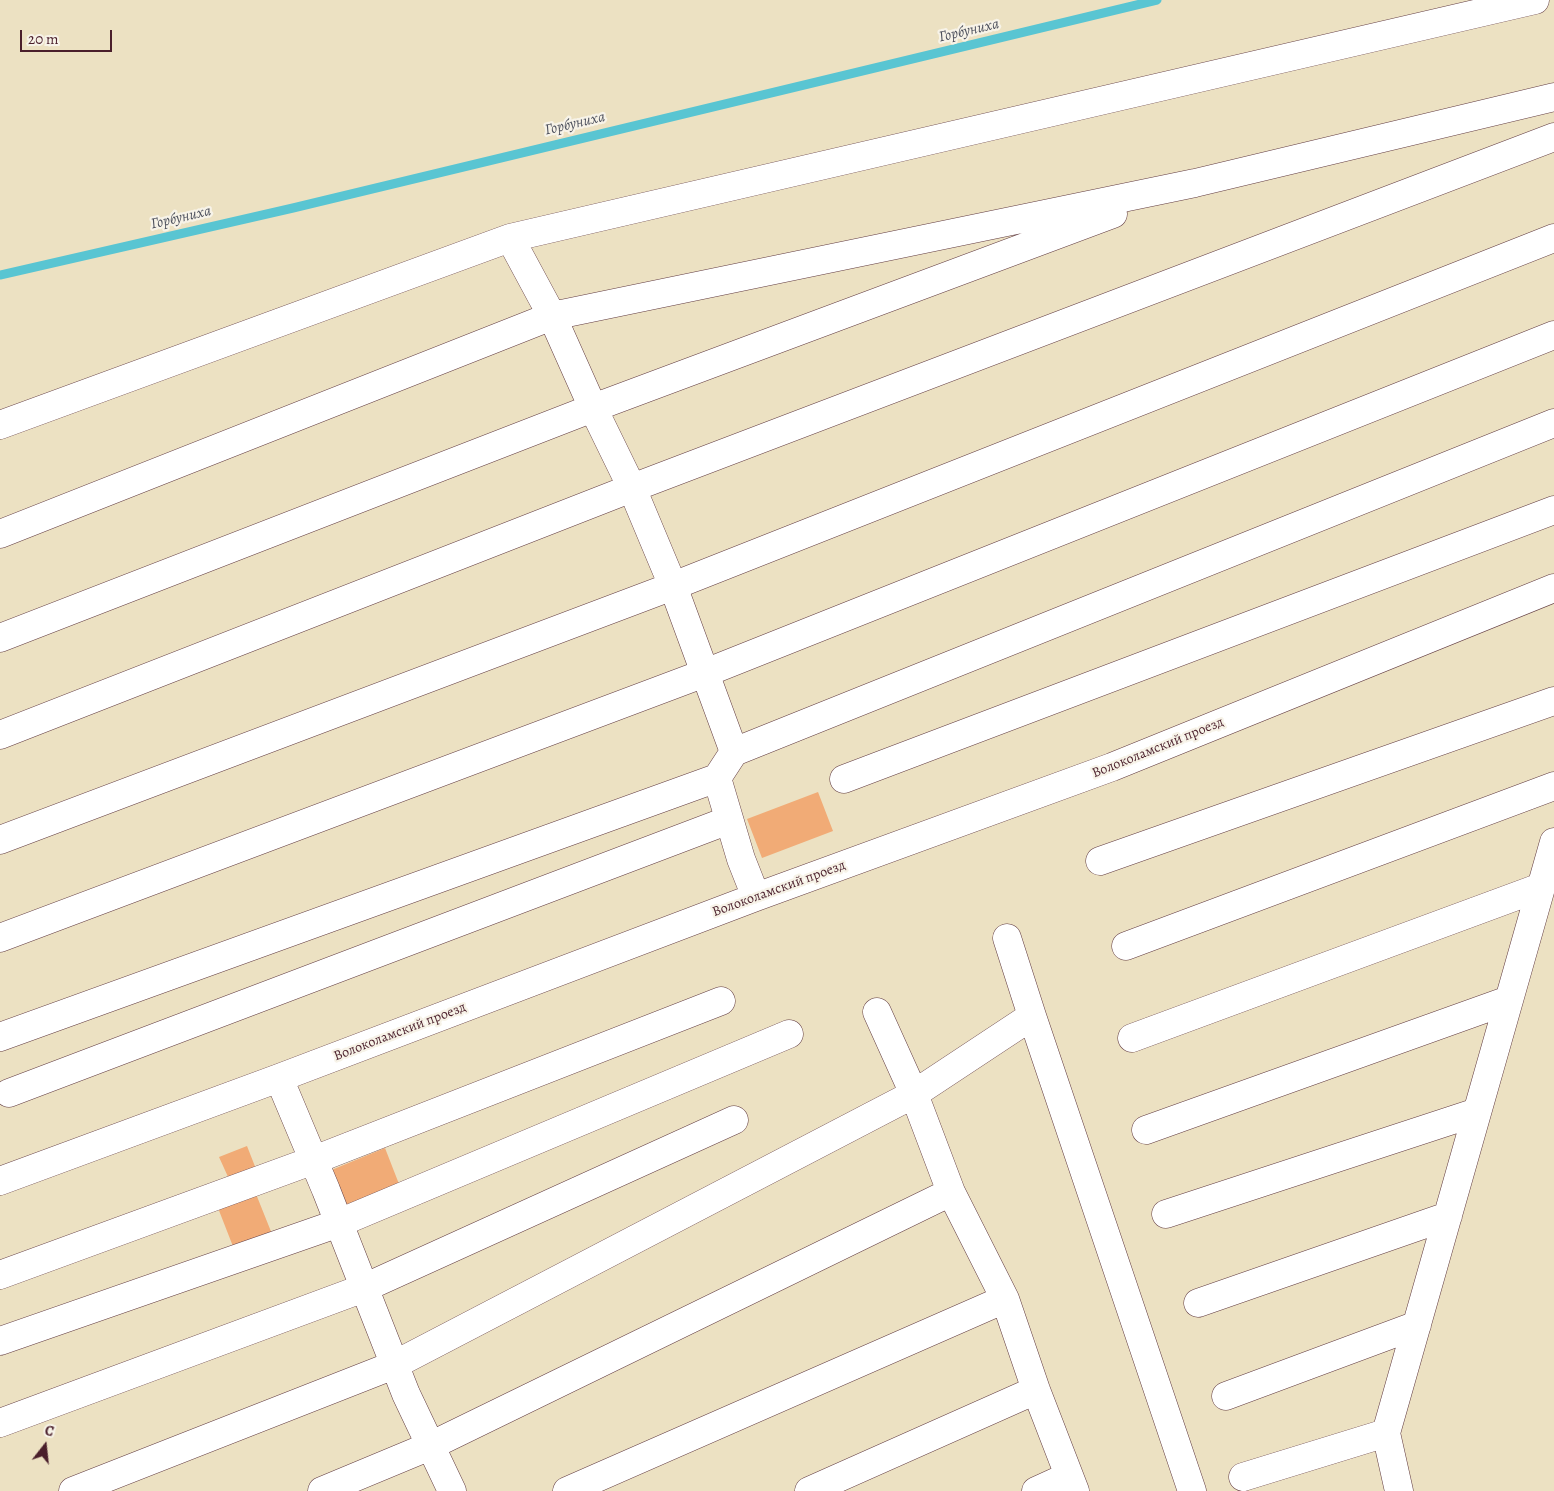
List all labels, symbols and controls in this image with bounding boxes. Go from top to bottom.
water label: Горбуниха [937,15,1001,47]
scale bar [22,20,115,52]
text: 20 m [28,29,59,49]
water label: Горбуниха [543,108,607,140]
water label: Горбуниха [149,202,213,234]
street label: Волоколамский проезд [1090,714,1226,782]
street label: Волоколамский проезд [710,857,848,921]
street label: Волоколамский проезд [331,999,469,1065]
north arrow [20,1421,70,1471]
text: С [43,1421,56,1441]

